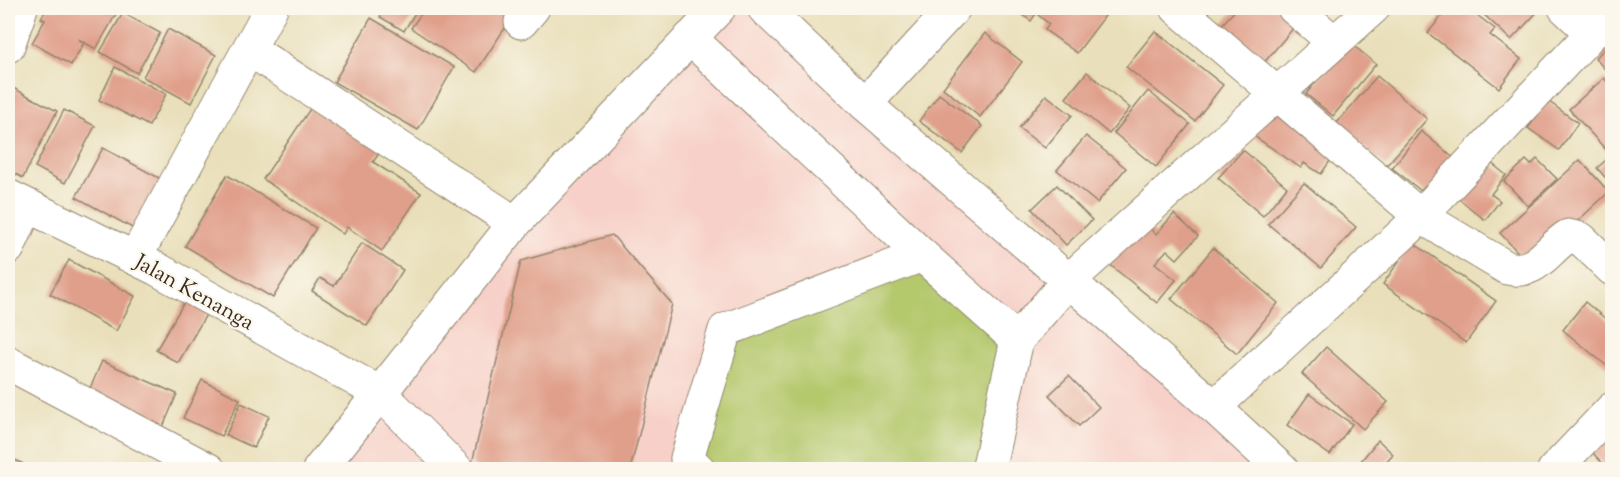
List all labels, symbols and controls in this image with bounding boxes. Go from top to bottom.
street label: Jalan Kenanga [127,247,259,340]

